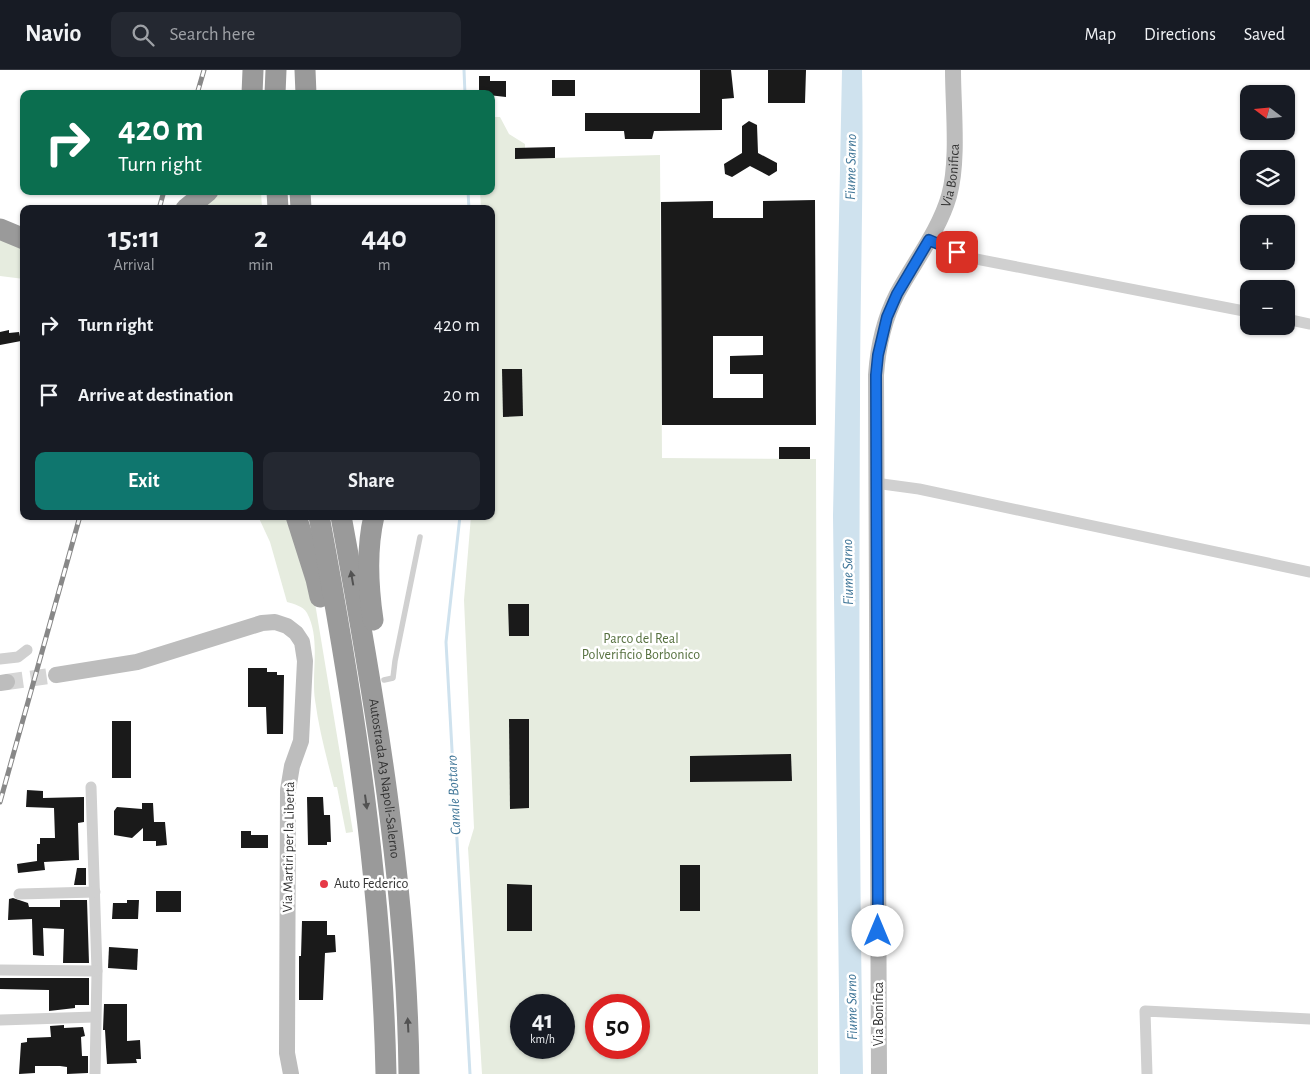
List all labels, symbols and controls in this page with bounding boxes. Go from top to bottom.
search box [111,12,461,57]
icon: search [129,21,157,49]
text: Navio [25,22,81,46]
text: Search here [169,25,255,44]
text: Map [1085,26,1116,44]
text: Directions [1144,26,1216,44]
text: Saved [1244,26,1285,44]
north arrow [1240,85,1295,140]
map controls [1240,85,1295,335]
icon: right [35,110,100,175]
text: 420 m [118,112,204,147]
water label: Fiume Sarno [843,134,859,200]
street label: Via Bonifica [939,143,962,209]
button: layers [1240,150,1295,205]
text: Turn right [118,153,202,175]
button: + [1240,215,1295,270]
text: 15:11 [108,223,160,253]
text: 2 [254,223,268,253]
text: 440 [361,223,407,253]
pin [936,231,978,273]
icon: arrive [943,238,971,266]
text: Arrival [114,257,155,273]
text: min [248,257,273,273]
text: m [378,257,390,273]
button: − [1240,280,1295,335]
icon: right [35,311,63,339]
text: Turn right [78,316,153,335]
text: 420 m [434,316,480,335]
icon: arrive [35,381,63,409]
text: Arrive at destination [78,386,234,405]
text: 20 m [443,386,480,405]
button: Exit [35,452,253,510]
button: Share [263,452,480,510]
water label: Fiume Sarno [840,539,856,605]
one-way arrow [348,570,356,586]
park label: Parco del Real Polverificio Borbonico [582,632,700,662]
street label: Autostrada A3 Napoli-Salerno [366,698,402,859]
water label: Canale Bottaro [444,755,464,835]
street label: Via Martiri per la Libertà [281,781,297,913]
one-way arrow [362,794,370,810]
place label: Auto Federico [334,877,408,891]
marker: Auto Federico [318,878,330,890]
position arrow [851,904,903,956]
water label: Fiume Sarno [844,974,860,1040]
street label: Via Bonifica [872,981,886,1046]
speed limit sign: 50 [585,994,650,1059]
text: 41 [532,1008,553,1033]
one-way arrow [404,1017,412,1033]
text: km/h [530,1033,555,1045]

